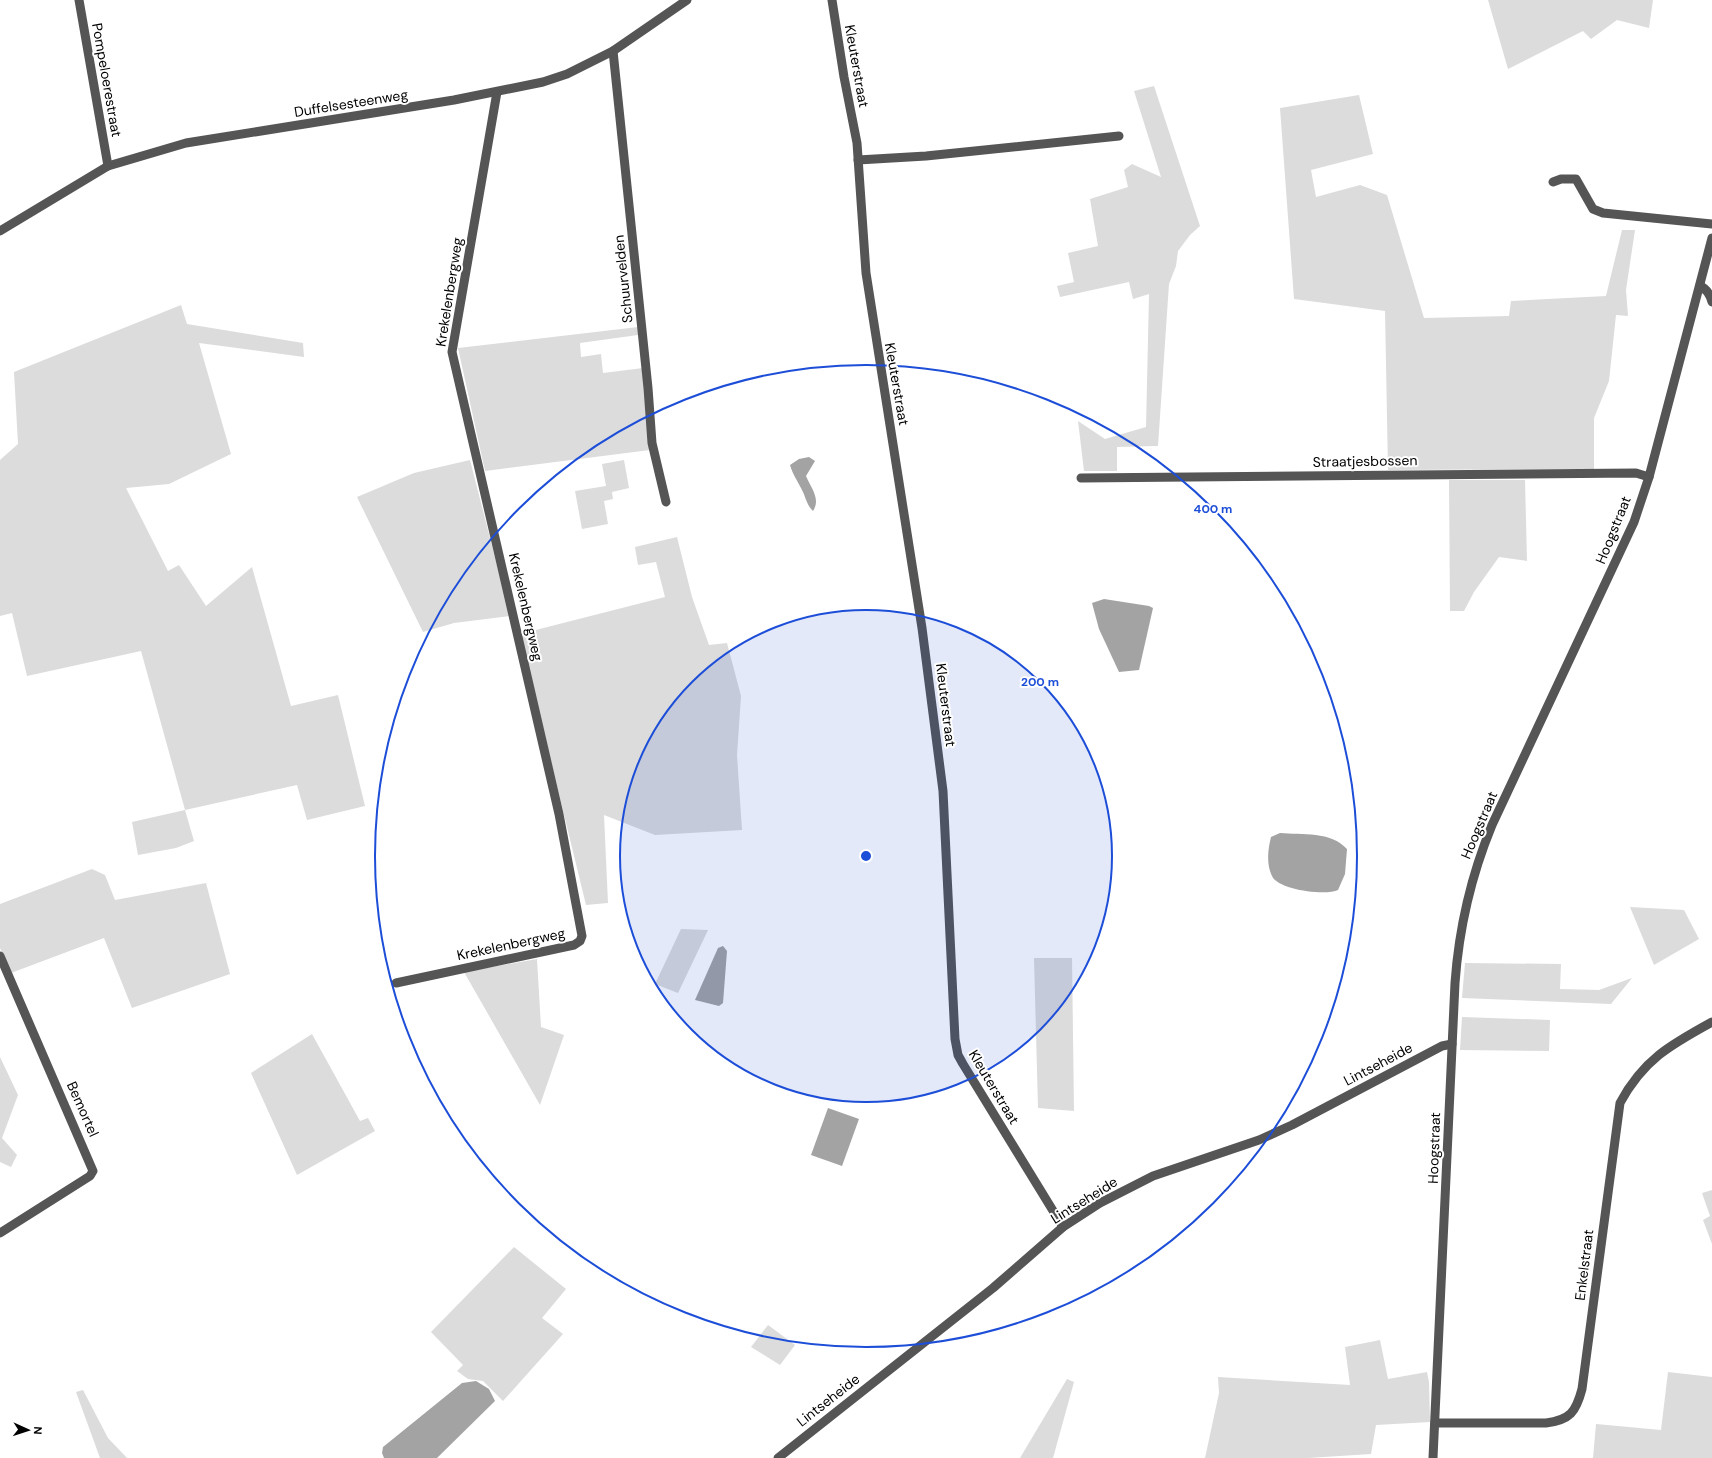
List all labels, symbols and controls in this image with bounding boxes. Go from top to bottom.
street label: Pompeloerestraat [88,22,126,138]
street label: Kleuterstraat [841,23,873,109]
street label: Duffelsesteenweg [293,85,409,121]
street label: Schuurvelden [609,234,637,324]
street label: Krekelenbergweg [431,236,467,348]
street label: Kleuterstraat [881,341,913,427]
street label: Straatjesbossen [1312,451,1418,471]
street label: Hoogstraat [1591,493,1635,567]
text: 400 m [1194,501,1232,517]
street label: Krekelenbergweg [505,551,547,663]
street label: Kleuterstraat [932,662,960,748]
text: 200 m [1021,674,1059,690]
street label: Hoogstraat [1457,789,1501,861]
centre of rings [859,849,873,863]
street label: Krekelenbergweg [455,924,567,964]
street label: Lintseheide [1341,1038,1416,1090]
street label: Kleuterstraat [965,1047,1023,1127]
street label: Bemortel [63,1079,103,1139]
street label: Hoogstraat [1424,1112,1444,1184]
street label: Lintseheide [1047,1172,1121,1228]
street label: Enkelstraat [1571,1228,1597,1302]
street label: Lintseheide [793,1370,863,1430]
north arrow [8,1410,48,1450]
text: N [31,1426,45,1435]

